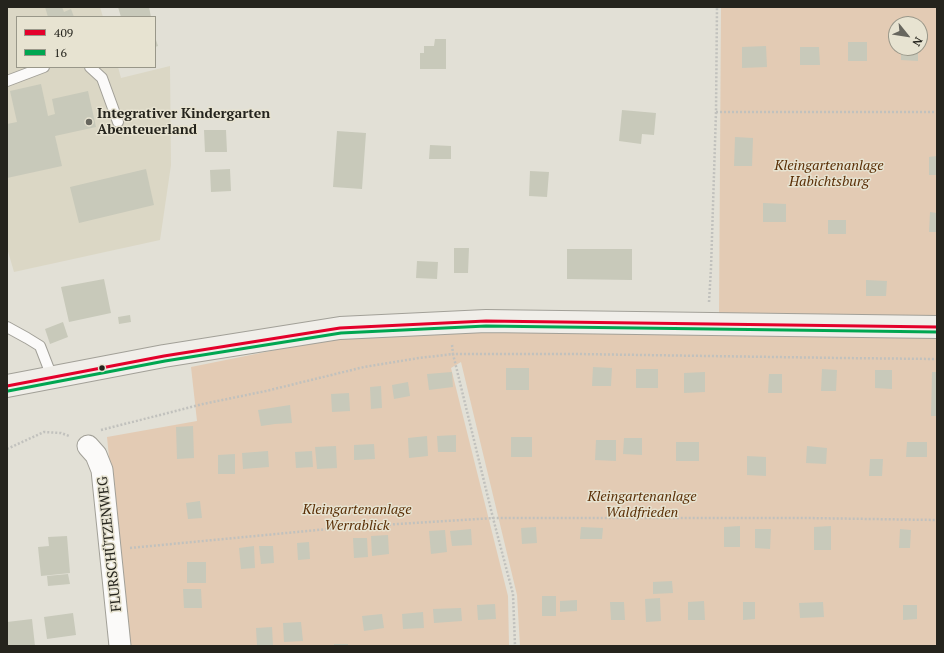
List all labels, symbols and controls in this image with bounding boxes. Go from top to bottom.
legend [16,16,156,68]
north arrow [888,16,928,56]
text: 409 [54,25,73,40]
text: N [909,34,926,49]
text: 16 [54,45,67,60]
place label: Integrativer Kindergarten Abenteuerland [97,106,270,138]
marker: Integrativer Kindergarten Abenteuerland [84,117,94,127]
park label: Kleingartenanlage Habichtsburg [774,158,884,190]
unlabelled marker [97,363,107,373]
street label: FLURSCHÜTZENWEG [95,476,125,612]
park label: Kleingartenanlage Waldfrieden [587,489,697,522]
park label: Kleingartenanlage Werrablick [302,502,412,534]

